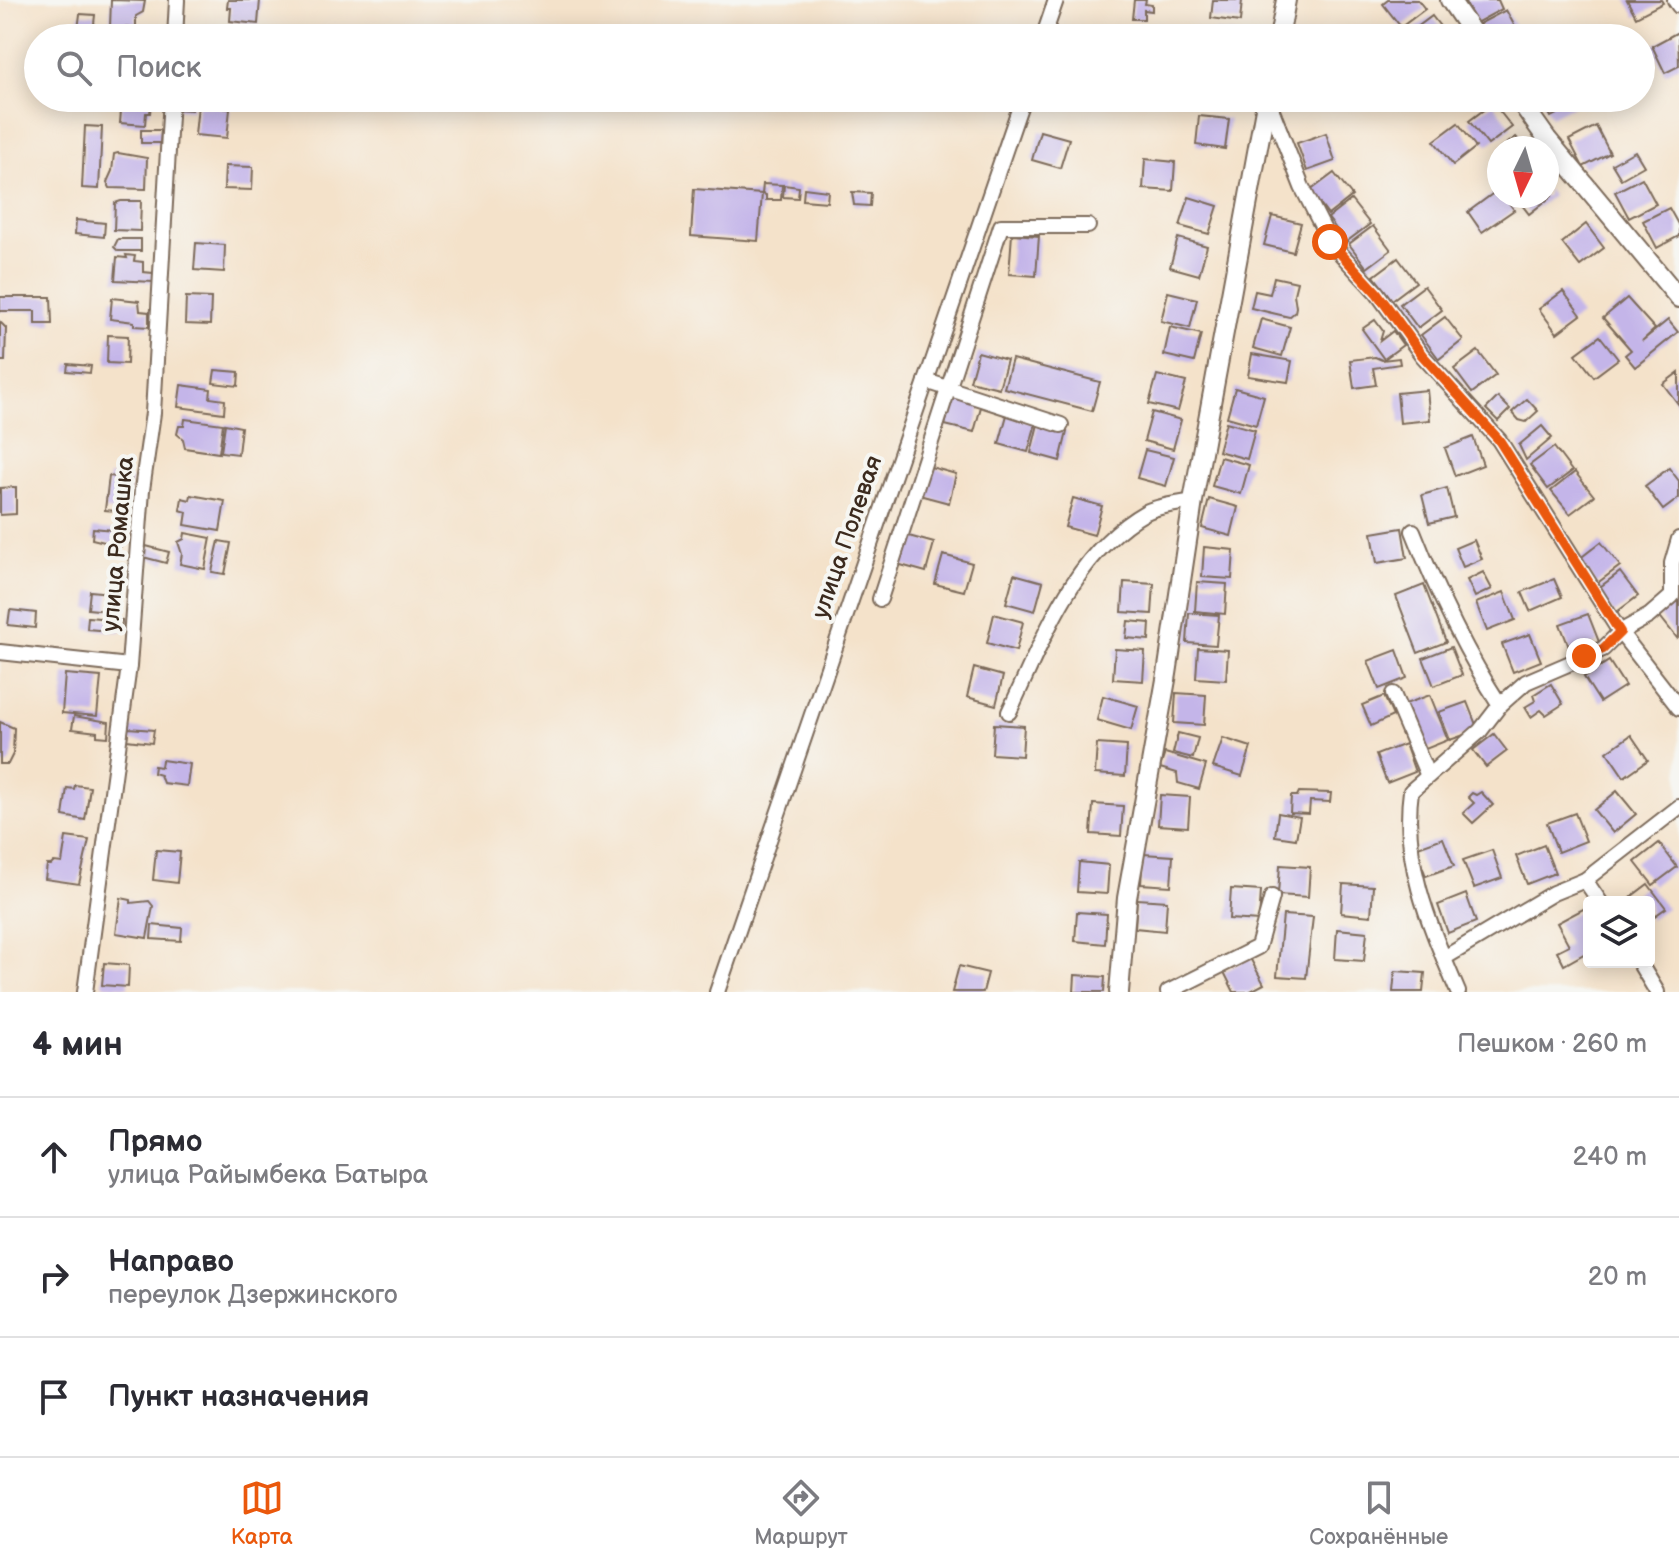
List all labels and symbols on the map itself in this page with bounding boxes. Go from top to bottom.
north arrow [1487,136,1559,208]
route start [1312,224,1348,260]
street label: улица Полевая [806,452,888,622]
street label: улица Ромашка [96,455,140,633]
route end [1566,638,1602,674]

